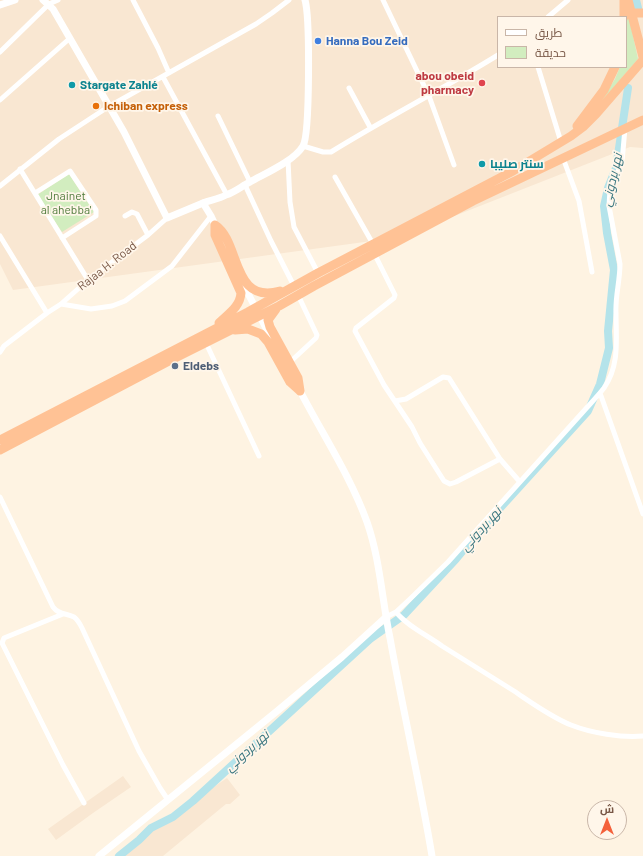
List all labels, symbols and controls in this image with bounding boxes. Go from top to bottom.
legend [497,16,627,68]
text: طريق [535,25,562,39]
place label: Hanna Bou Zeid [326,34,408,48]
marker: Hanna Bou Zeid [313,36,323,46]
text: حديقة [535,45,566,59]
place label: abou obeid pharmacy [415,69,474,97]
place label: Stargate Zahlé [80,78,158,92]
marker: abou obeid pharmacy [477,78,487,88]
marker: Stargate Zahlé [67,80,77,90]
place label: Ichiban express [104,99,188,113]
marker: Ichiban express [91,101,101,111]
water label: نهر بردوني [598,152,626,208]
place label: سنتر صليبا [490,157,544,171]
marker: سنتر صليبا [477,159,487,169]
park label: Jnainet al ahebba' [41,189,91,217]
street label: Rajaa H. Road [75,238,139,294]
place label: Eldebs [183,359,219,373]
marker: Eldebs [170,361,180,371]
water label: نهر بردوني [457,504,505,554]
water label: نهر بردوني [222,727,272,775]
north arrow [587,800,627,840]
text: ش [600,802,614,815]

